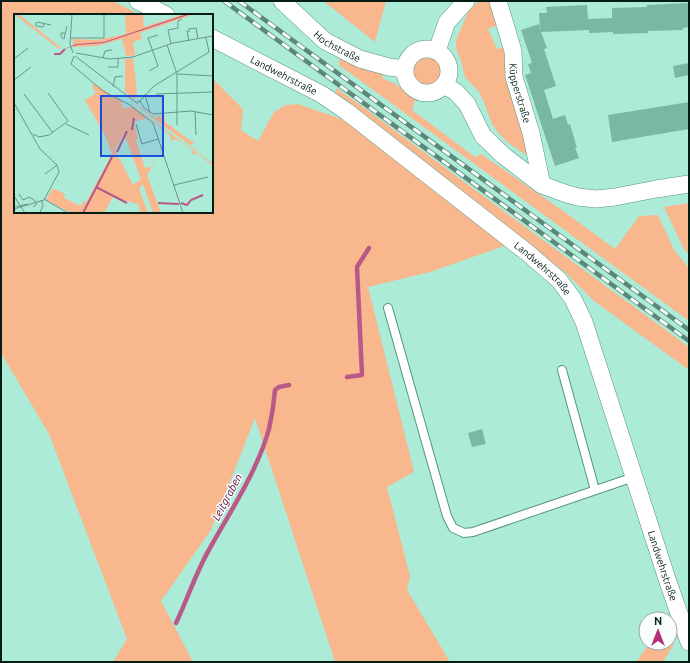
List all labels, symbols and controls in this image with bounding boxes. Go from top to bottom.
inset map [14,14,213,213]
street label: Hochstraße [312,29,362,64]
street label: Landwehrstraße [249,54,319,97]
street label: Küpperstraße [507,63,533,124]
street label: Landwehrstraße [512,240,573,297]
water label: Leitgraben [210,472,244,522]
street label: Landwehrstraße [646,529,679,603]
north arrow [638,611,678,651]
text: N [654,615,662,627]

